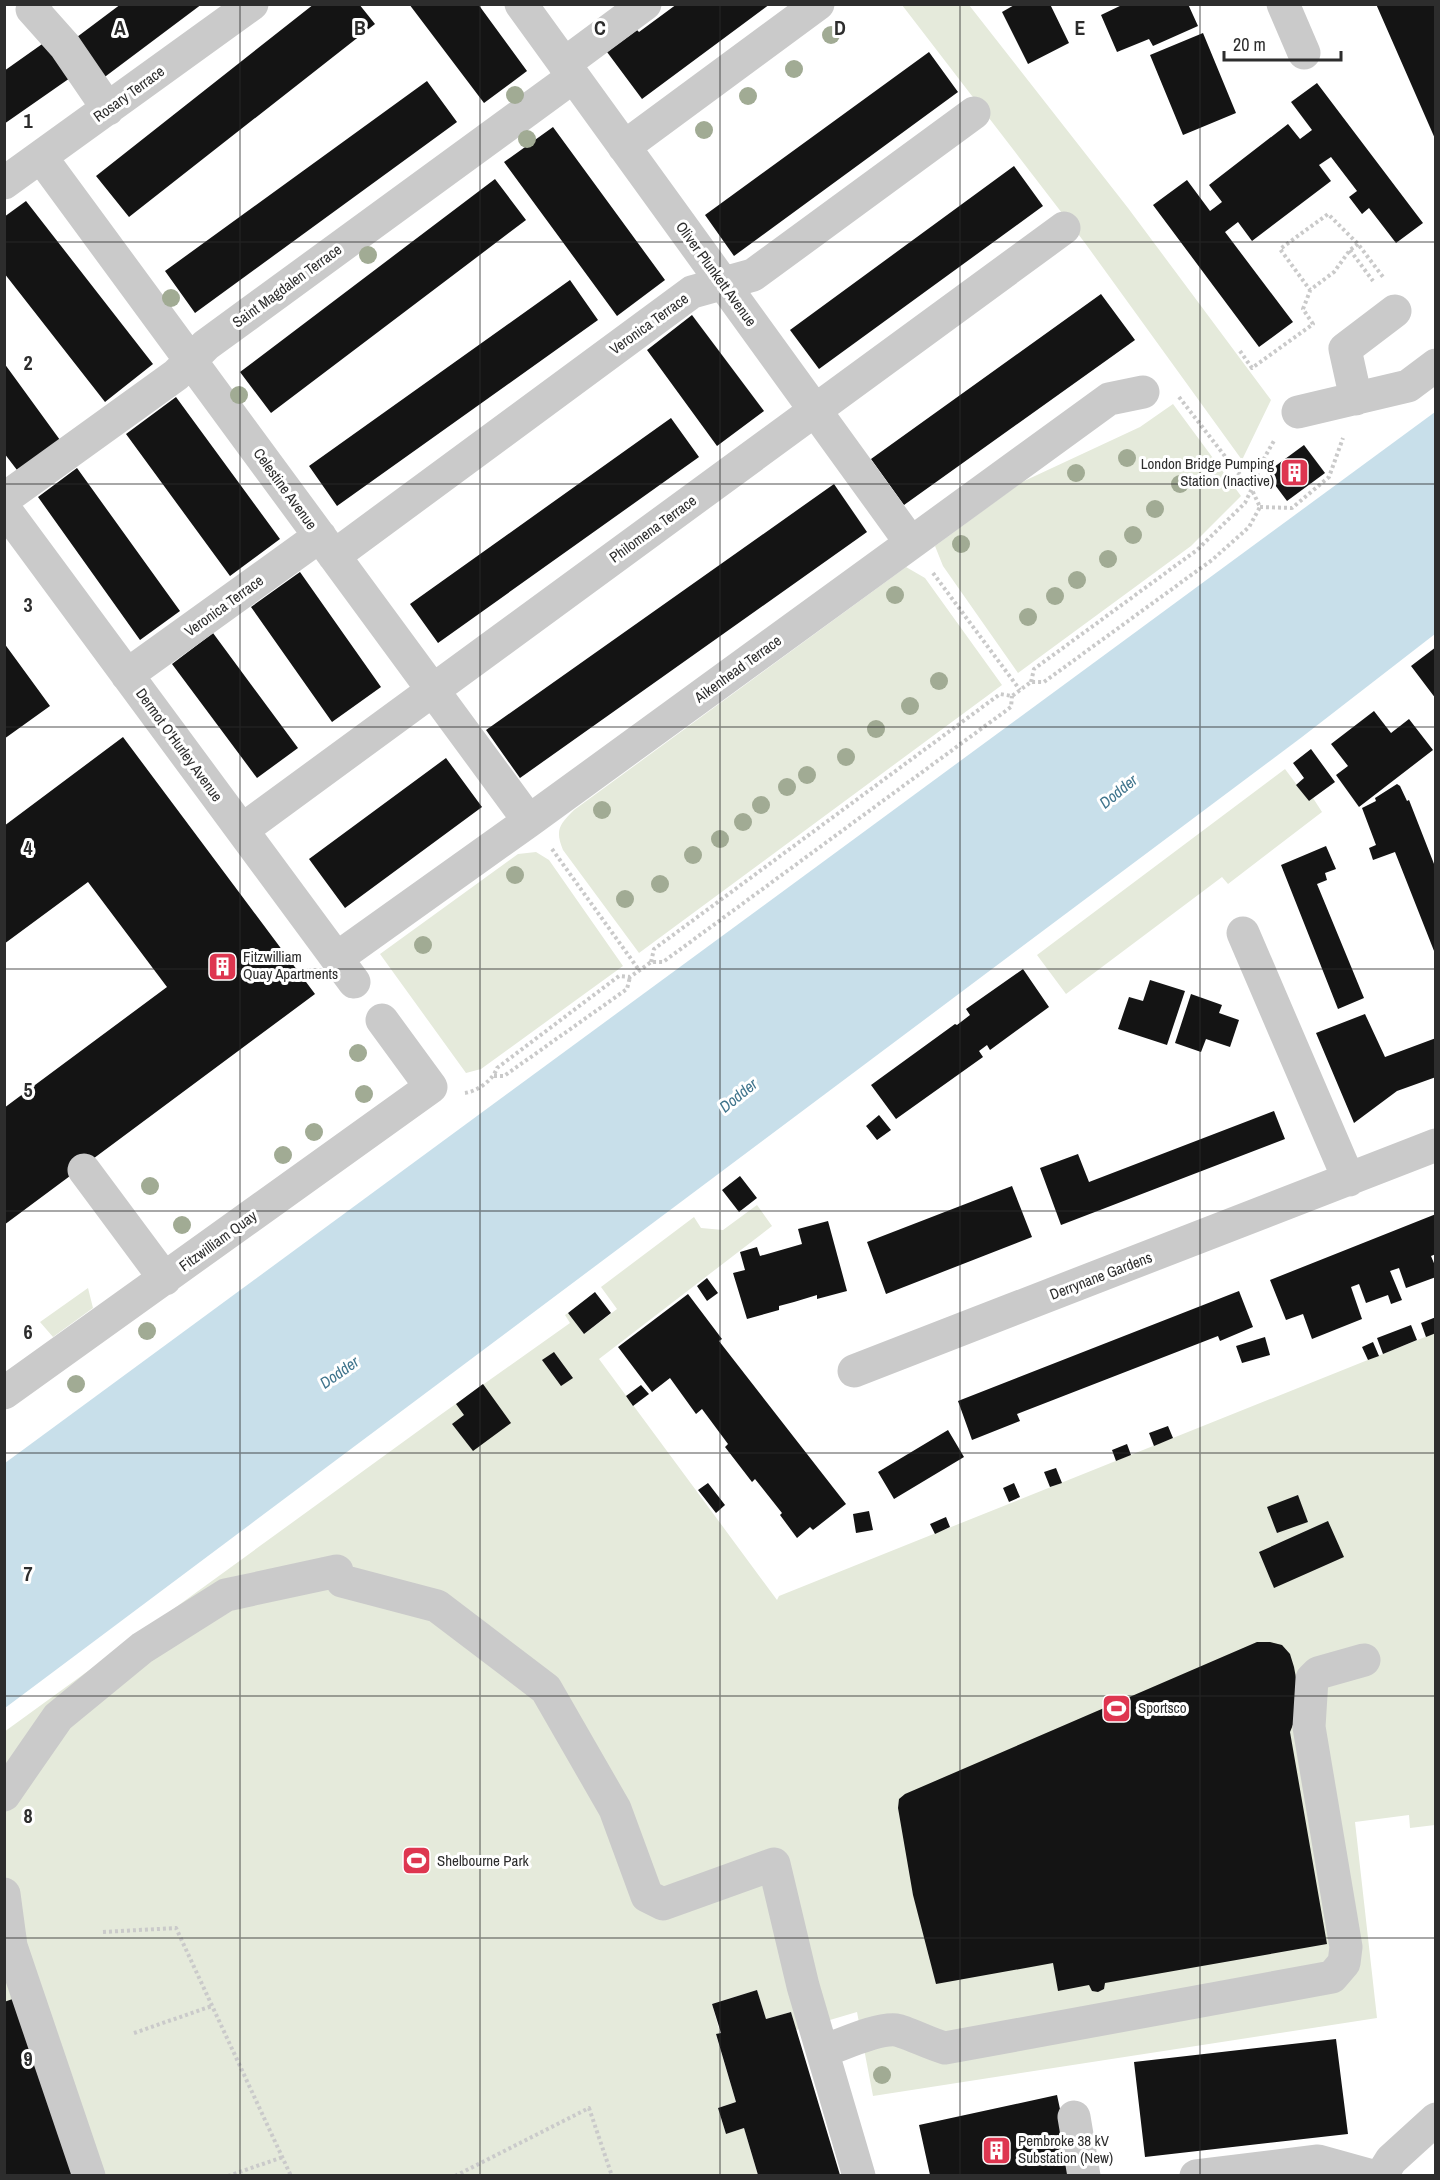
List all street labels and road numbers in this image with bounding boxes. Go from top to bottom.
street label: Rosary Terrace [89,61,169,127]
street label: Oliver Plunkett Avenue [671,217,762,331]
street label: Saint Magdalen Terrace [228,239,346,332]
street label: Veronica Terrace [605,288,693,359]
street label: Celestine Avenue [249,444,322,534]
street label: Philomena Terrace [605,490,701,567]
street label: Veronica Terrace [180,570,268,641]
street label: Aikenhead Terrace [689,630,786,708]
street label: Dermot O'Hurley Avenue [131,684,228,806]
street label: Fitzwilliam Quay [174,1205,262,1276]
street label: Derrynane Gardens [1047,1246,1155,1305]

